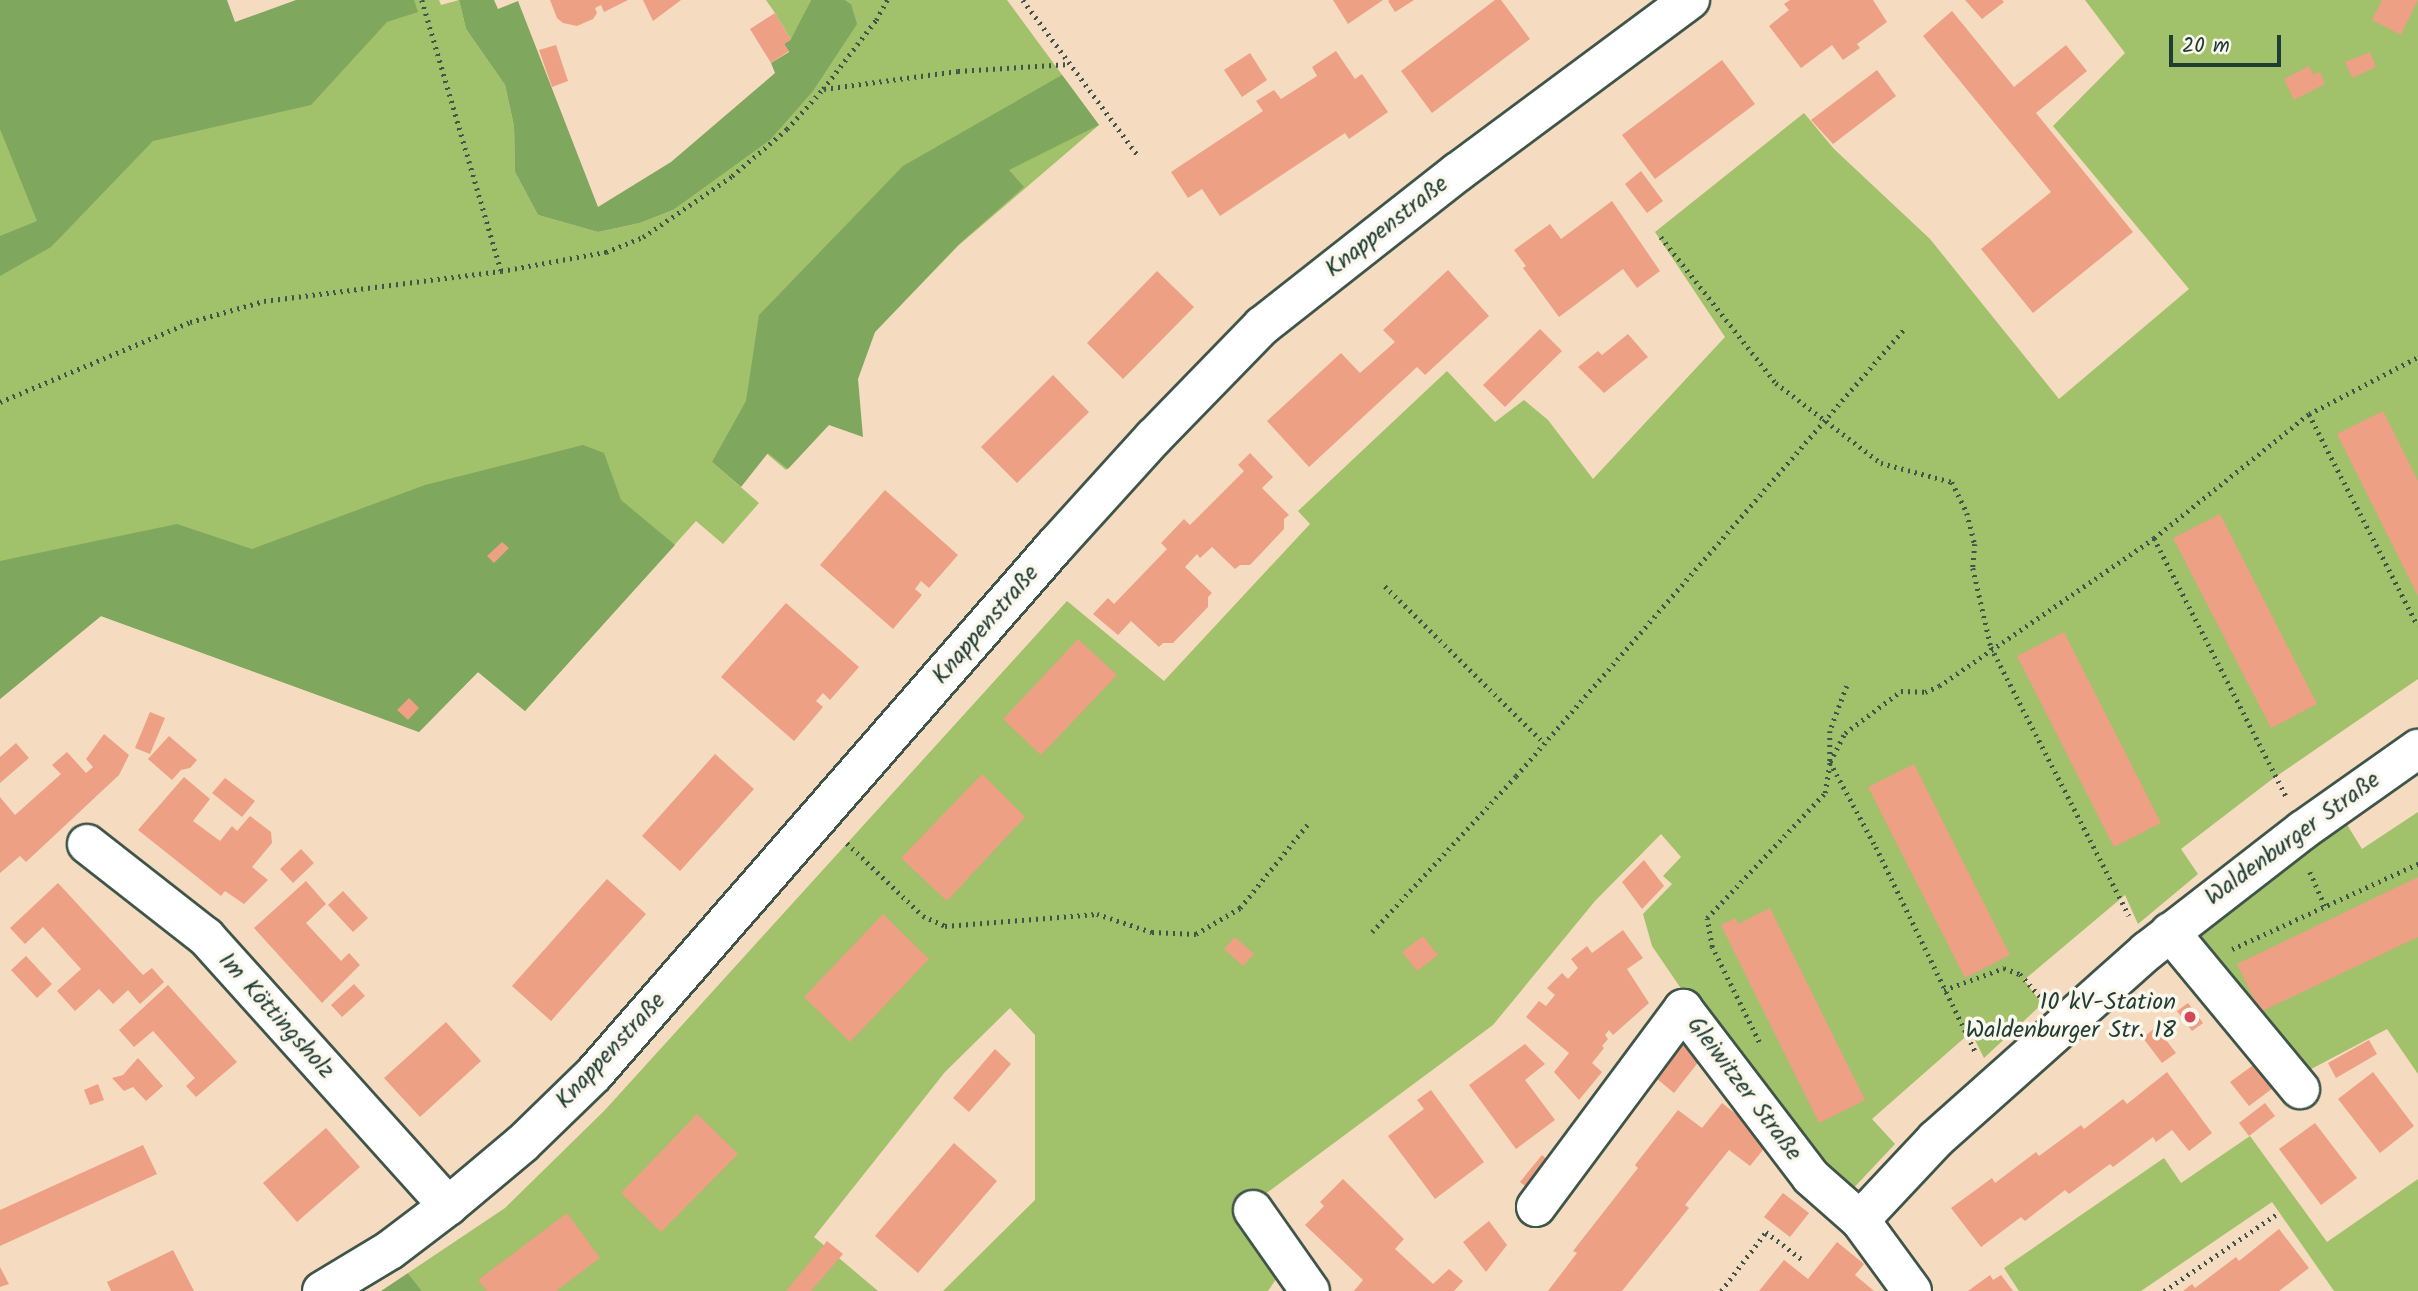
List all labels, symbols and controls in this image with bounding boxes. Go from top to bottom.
scale bar [2173,21,2285,65]
text: 20 m [2182,30,2230,63]
street label: Knappenstraße [1320,170,1454,284]
street label: Knappenstraße [926,560,1046,690]
street label: Waldenburger Straße [2200,766,2386,912]
street label: Im Köttingsholz [212,947,340,1085]
street label: Knappenstraße [550,987,672,1115]
place label: 10 kV-Station Waldenburger Str. 18 [1965,989,2176,1045]
marker: 10 kV-Station Waldenburger Str. 18 [2182,1009,2198,1025]
street label: Gleiwitzer Straße [1680,1011,1808,1167]

